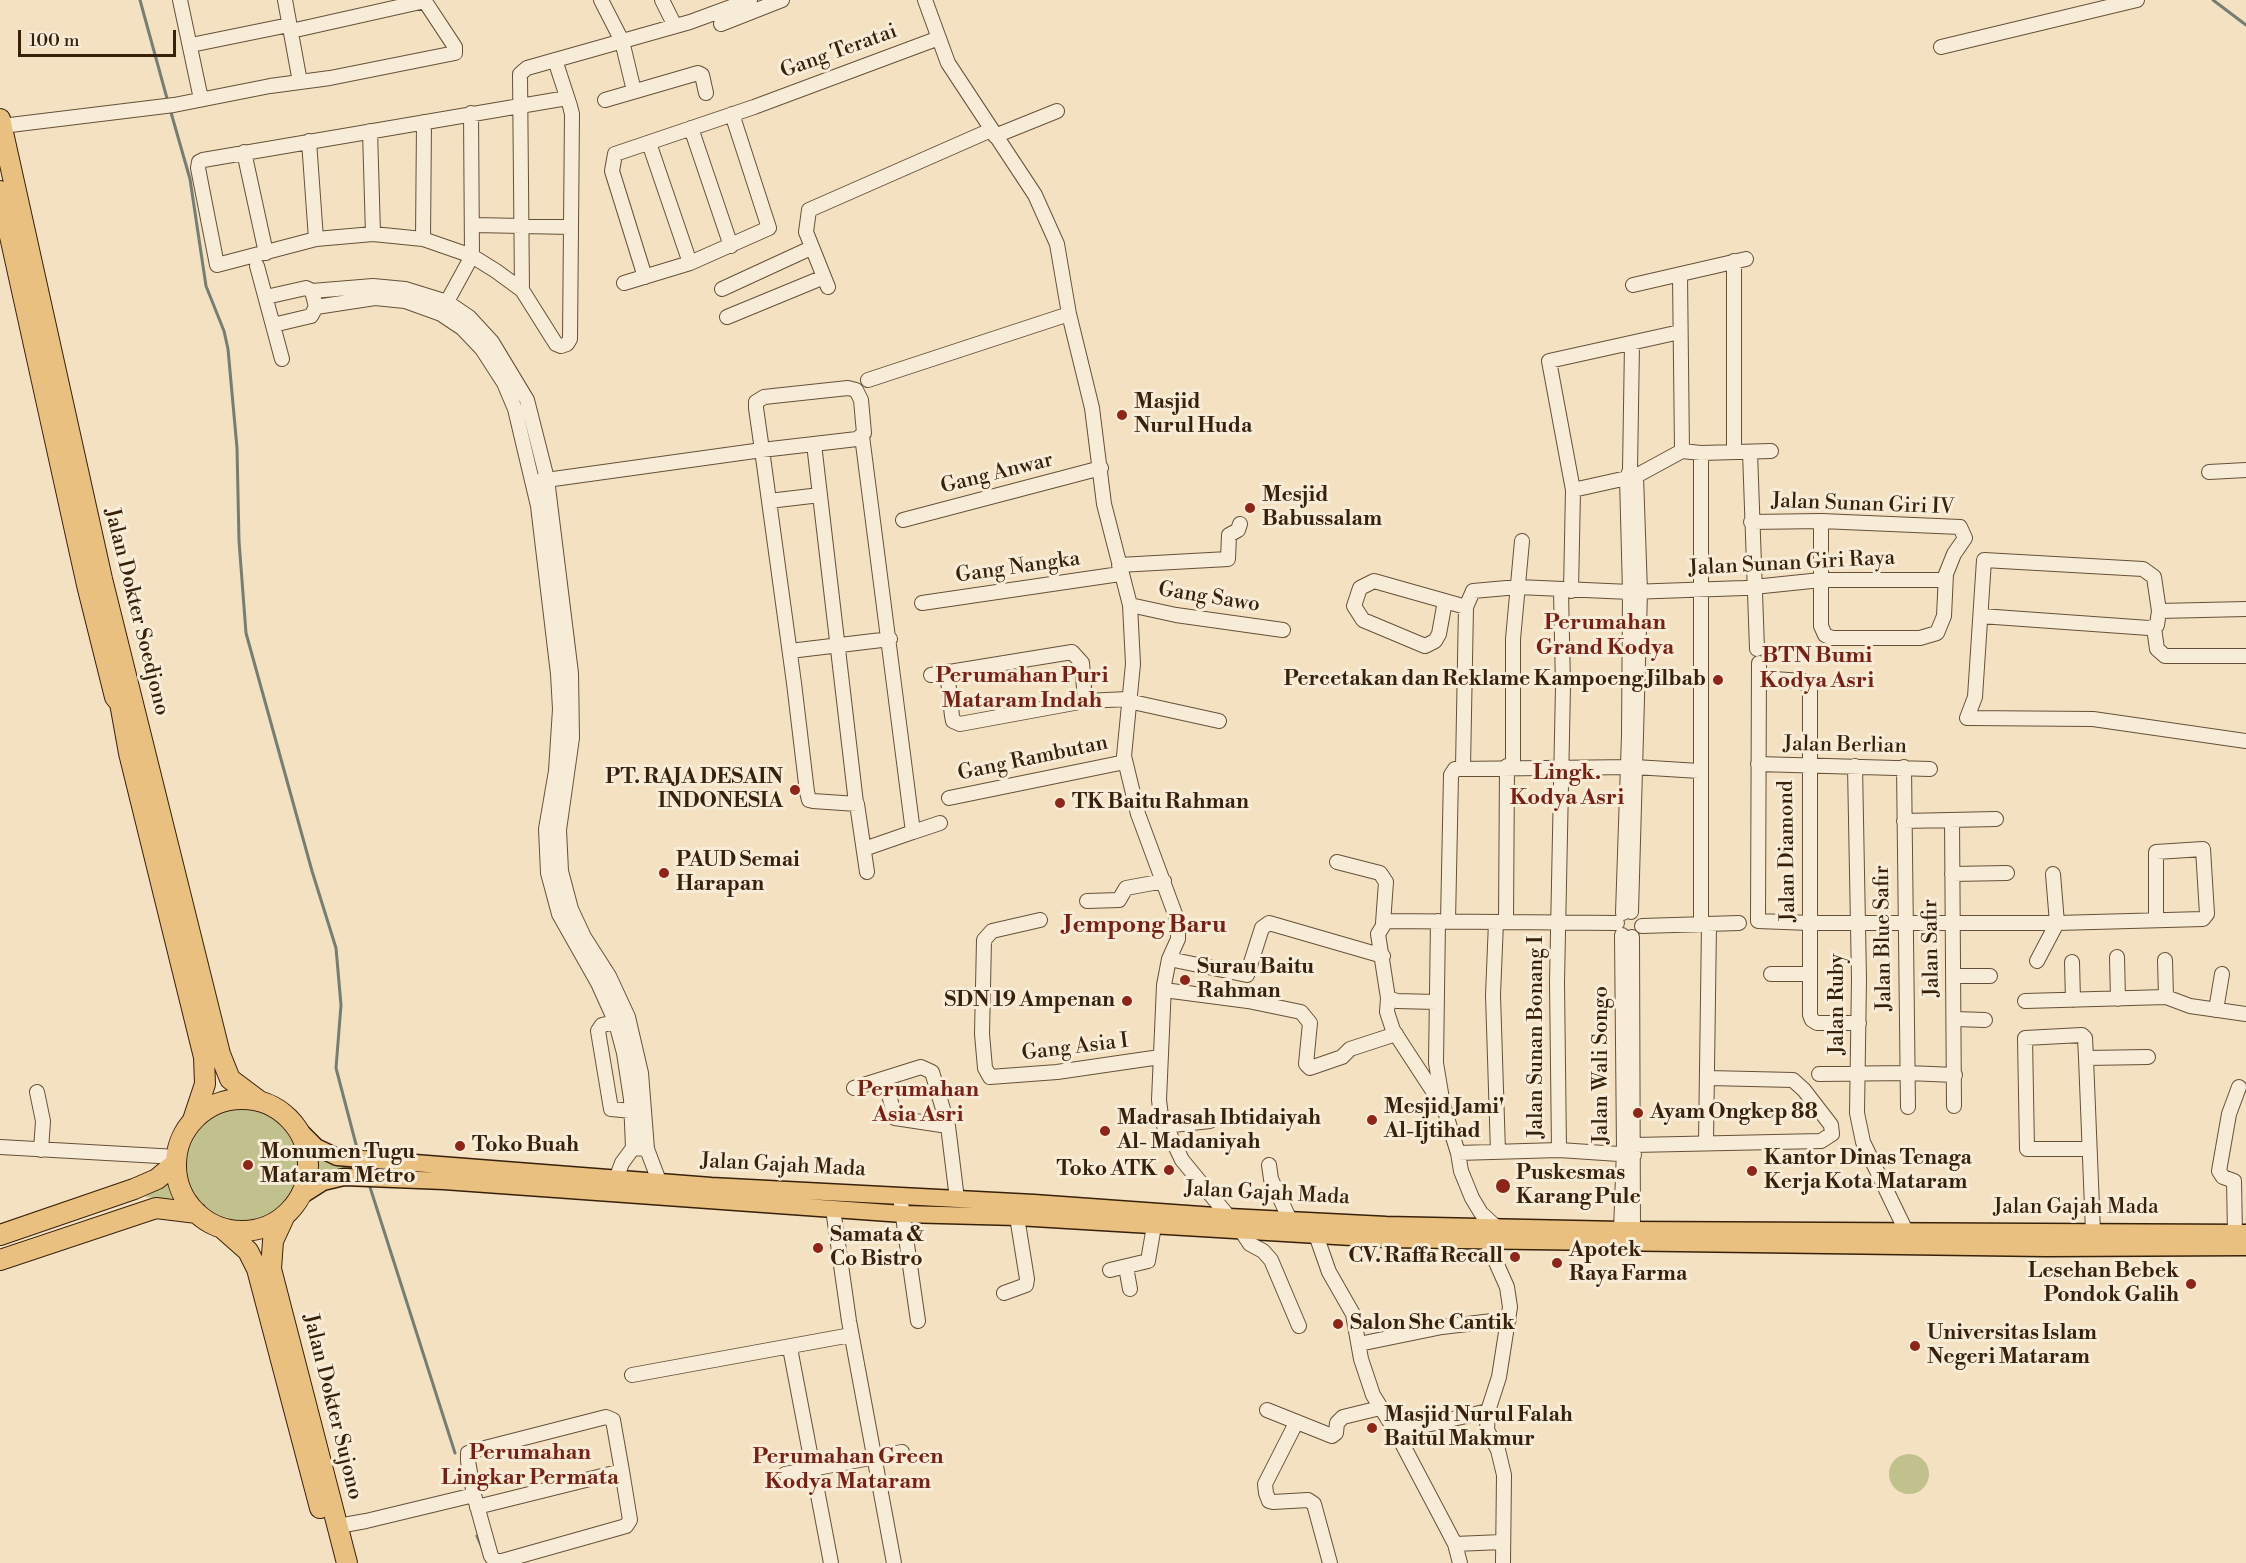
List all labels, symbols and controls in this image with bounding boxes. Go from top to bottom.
scale bar [21,18,178,56]
street label: Gang Teratai [777,19,901,85]
text: 100 m [29,29,80,52]
place label: Masjid Nurul Huda [1134,390,1252,440]
marker: Masjid Nurul Huda [1115,408,1129,422]
street label: Gang Anwar [938,448,1056,500]
place label: Mesjid Babussalam [1262,483,1382,533]
street label: Jalan Sunan Giri IV [1771,489,1955,521]
marker: Mesjid Babussalam [1243,501,1257,515]
street label: Jalan Dokter Soedjono [98,506,174,718]
street label: Jalan Sunan Giri Raya [1688,546,1896,582]
street label: Gang Nangka [954,547,1082,589]
street label: Gang Sawo [1156,578,1262,618]
district label: Perumahan Grand Kodya [1536,611,1674,662]
district label: BTN Bumi Kodya Asri [1760,644,1874,696]
district label: Perumahan Puri Mataram Indah [935,664,1109,716]
place label: Percetakan dan Reklame Kampoeng Jilbab [1284,667,1706,693]
marker: Percetakan dan Reklame Kampoeng Jilbab [1711,673,1725,687]
street label: Gang Rambutan [956,731,1110,787]
street label: Jalan Berlian [1783,732,1907,760]
district label: Lingk. Kodya Asri [1510,761,1624,812]
place label: PT. RAJA DESAIN INDONESIA [605,765,783,815]
street label: Jalan Diamond [1774,780,1802,922]
marker: PT. RAJA DESAIN INDONESIA [788,783,802,797]
place label: TK Baitu Rahman [1072,790,1249,816]
marker: TK Baitu Rahman [1053,796,1067,810]
place label: PAUD Semai Harapan [676,848,800,898]
street label: Jalan Blue Safir [1870,865,1898,1011]
marker: PAUD Semai Harapan [657,866,671,880]
street label: Jalan Safir [1919,899,1945,997]
district label: Jempong Baru [1063,912,1227,940]
street label: Jalan Sunan Bonang I [1524,936,1550,1138]
street label: Jalan Ruby [1825,953,1851,1055]
place label: Surau Baitu Rahman [1197,955,1314,1005]
marker: Surau Baitu Rahman [1178,973,1192,987]
street label: Jalan Wali Songo [1589,986,1615,1144]
place label: SDN 19 Ampenan [944,988,1115,1014]
marker: SDN 19 Ampenan [1120,994,1134,1008]
street label: Gang Asia I [1020,1029,1130,1067]
district label: Perumahan Asia Asri [857,1078,979,1130]
place label: Mesjid Jami' Al-Ijtihad [1384,1095,1504,1145]
place label: Ayam Ongkep 88 [1650,1100,1818,1126]
place label: Madrasah Ibtidaiyah Al- Madaniyah [1117,1106,1321,1156]
marker: Ayam Ongkep 88 [1631,1106,1645,1120]
marker: Mesjid Jami' Al-Ijtihad [1365,1113,1379,1127]
marker: Madrasah Ibtidaiyah Al- Madaniyah [1098,1124,1112,1138]
place label: Toko Buah [472,1133,579,1159]
marker: Toko Buah [453,1139,467,1153]
place label: Monumen Tugu Mataram Metro [260,1140,416,1190]
place label: Kantor Dinas Tenaga Kerja Kota Mataram [1764,1146,1972,1196]
street label: Jalan Gajah Mada [700,1149,866,1183]
place label: Toko ATK [1056,1157,1157,1183]
marker: Monumen Tugu Mataram Metro [241,1158,255,1172]
place label: Puskesmas Karang Pule [1516,1161,1641,1211]
marker: Toko ATK [1162,1163,1176,1177]
marker: Kantor Dinas Tenaga Kerja Kota Mataram [1745,1164,1759,1178]
street label: Jalan Gajah Mada [1184,1177,1350,1211]
marker: Puskesmas Karang Pule [1494,1177,1512,1195]
street label: Jalan Gajah Mada [1993,1195,2159,1221]
place label: Samata & Co Bistro [830,1223,924,1273]
place label: Apotek Raya Farma [1569,1238,1687,1288]
marker: Samata & Co Bistro [811,1241,825,1255]
place label: CV. Raffa Recall [1348,1244,1503,1270]
marker: CV. Raffa Recall [1508,1250,1522,1264]
marker: Apotek Raya Farma [1550,1256,1564,1270]
place label: Lesehan Bebek Pondok Galih [2028,1259,2179,1309]
marker: Lesehan Bebek Pondok Galih [2184,1277,2198,1291]
street label: Jalan Dokter Sujono [297,1311,367,1503]
place label: Salon She Cantik [1350,1311,1515,1337]
marker: Salon She Cantik [1331,1317,1345,1331]
place label: Universitas Islam Negeri Mataram [1927,1321,2097,1371]
marker: Universitas Islam Negeri Mataram [1908,1339,1922,1353]
place label: Masjid Nurul Falah Baitul Makmur [1384,1403,1573,1453]
marker: Masjid Nurul Falah Baitul Makmur [1365,1421,1379,1435]
district label: Perumahan Lingkar Permata [441,1441,619,1492]
district label: Perumahan Green Kodya Mataram [753,1445,943,1496]

